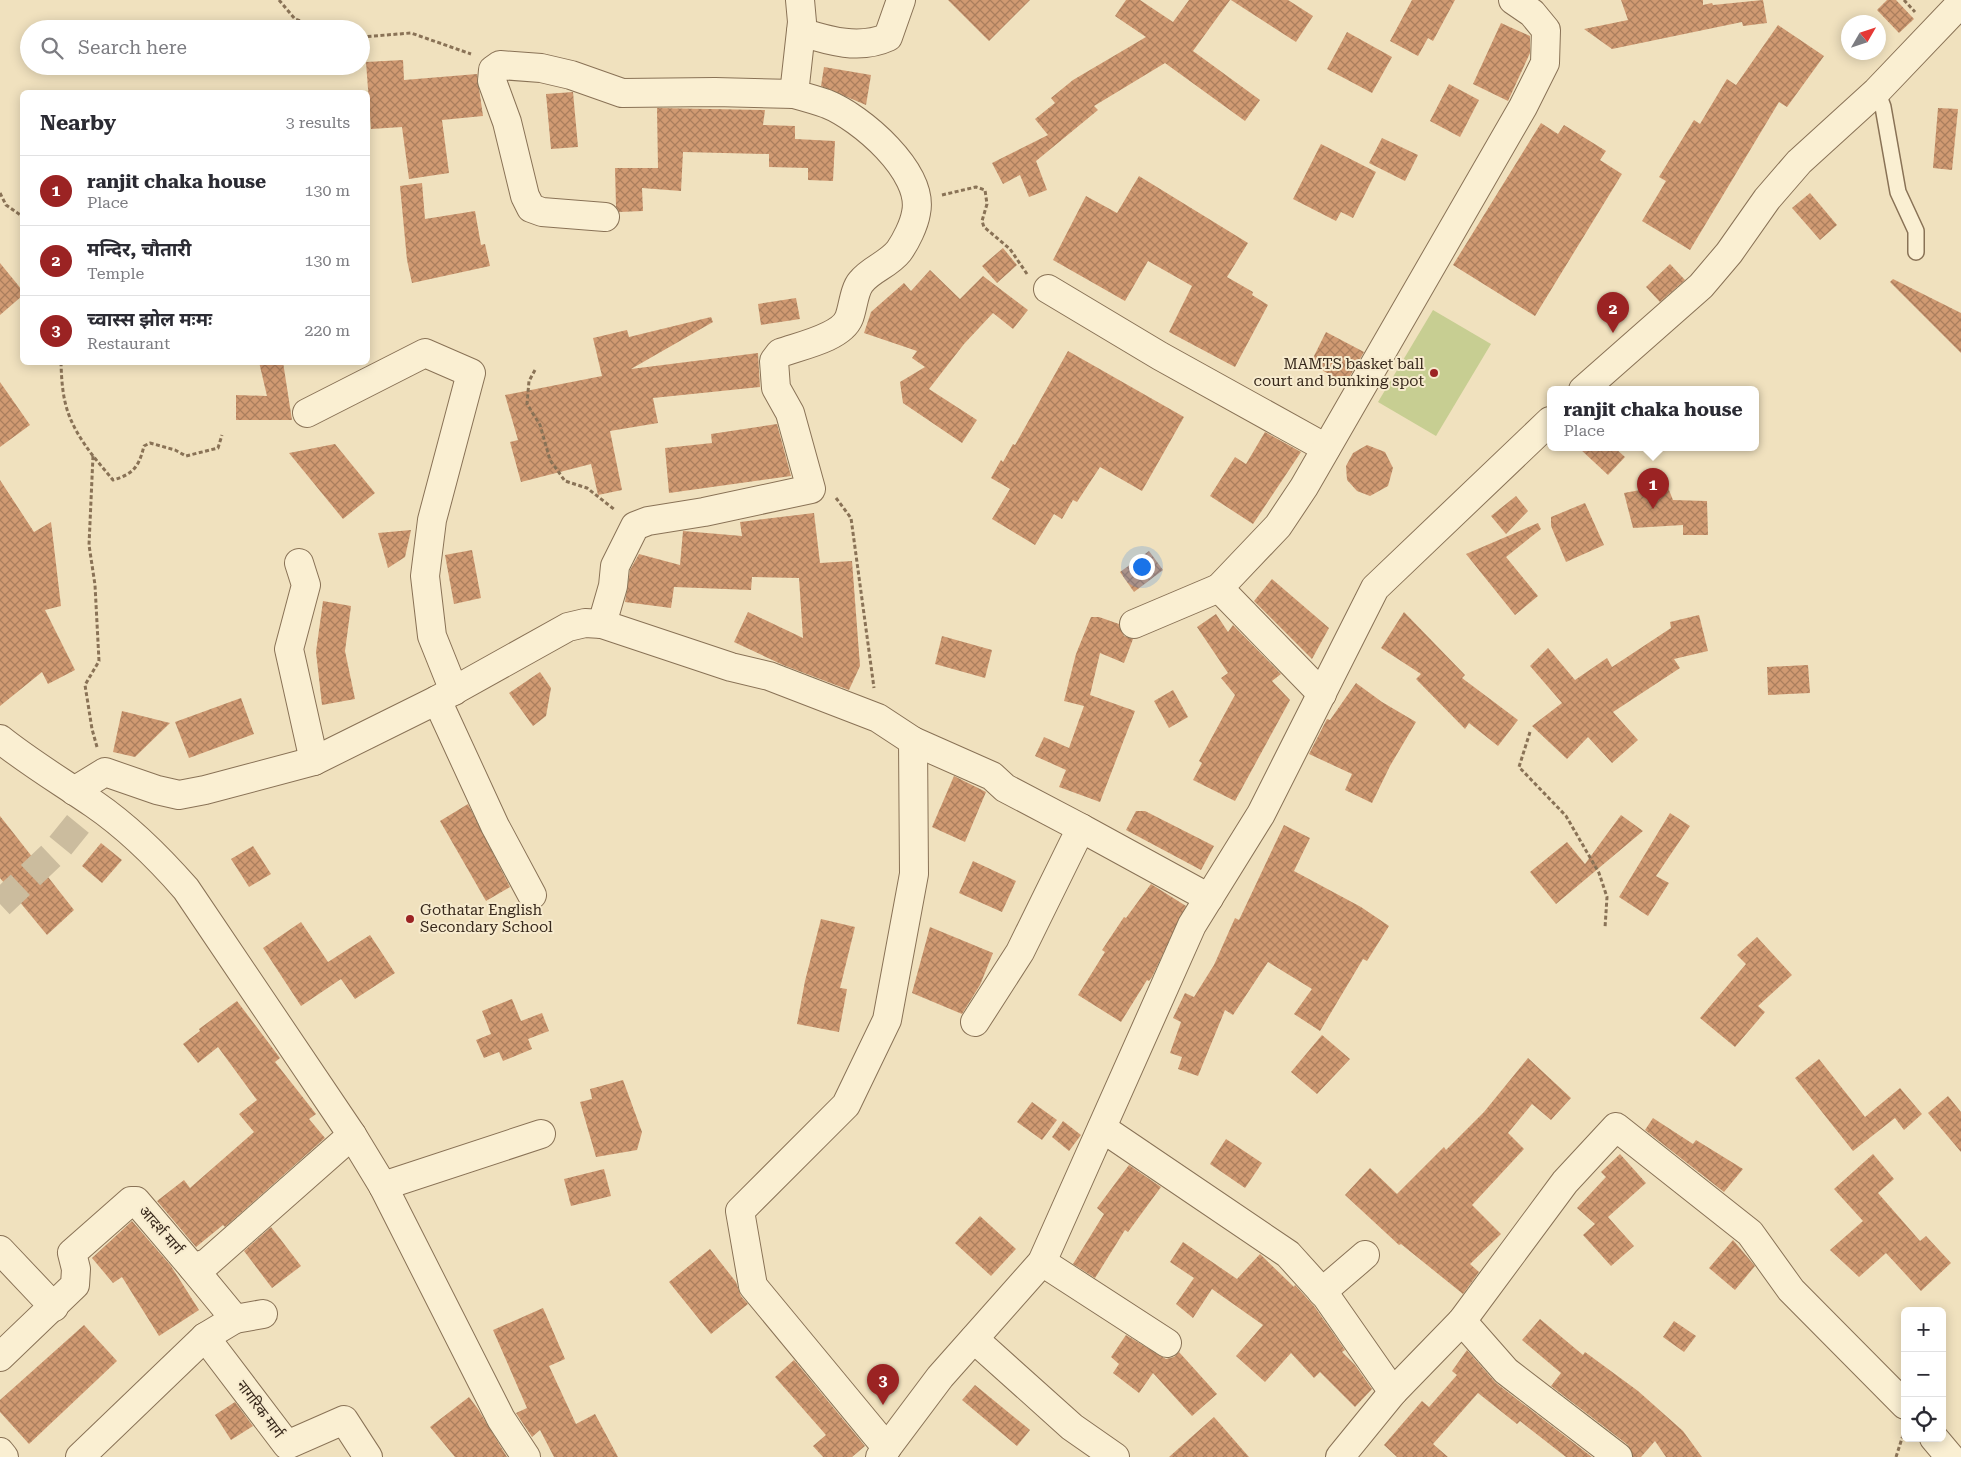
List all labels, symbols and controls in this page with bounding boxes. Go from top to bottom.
north arrow [1841,15,1886,60]
search box [20,20,370,75]
icon: search [38,34,66,62]
text: Search here [78,36,187,59]
text: Nearby [40,111,116,135]
text: 3 results [286,113,350,132]
text: ranjit chaka house [87,170,266,193]
text: 1 [52,181,60,200]
text: 130 m [304,181,350,200]
text: Place [87,193,128,212]
text: मन्दिर, चौतारी [87,238,191,261]
text: 2 [52,251,60,270]
text: 130 m [304,251,350,270]
text: Temple [87,264,144,283]
pin: 2 [1597,292,1629,333]
text: च्वास्स झोल मःमः [87,308,212,331]
text: 3 [52,321,60,340]
text: 220 m [304,321,350,340]
text: Restaurant [87,334,170,353]
place label: MAMTS basket ball court and bunking spot [1254,355,1424,390]
marker: MAMTS basket ball court and bunking spot [1428,367,1440,379]
popup [1547,386,1759,451]
text: ranjit chaka house [1563,398,1743,421]
text: Place [1563,421,1605,440]
pin: 1 [1637,468,1669,509]
your location [1129,554,1155,580]
place label: Gothatar English Secondary School [420,901,553,936]
marker: Gothatar English Secondary School [404,913,416,925]
street label: आदर्श मार्ग [135,1202,188,1259]
map controls [1901,1307,1946,1442]
button: + [1901,1307,1946,1352]
button: − [1901,1352,1946,1397]
pin: 3 [867,1364,899,1405]
street label: नागरिक मार्ग [233,1377,288,1442]
button: locate [1901,1397,1946,1442]

